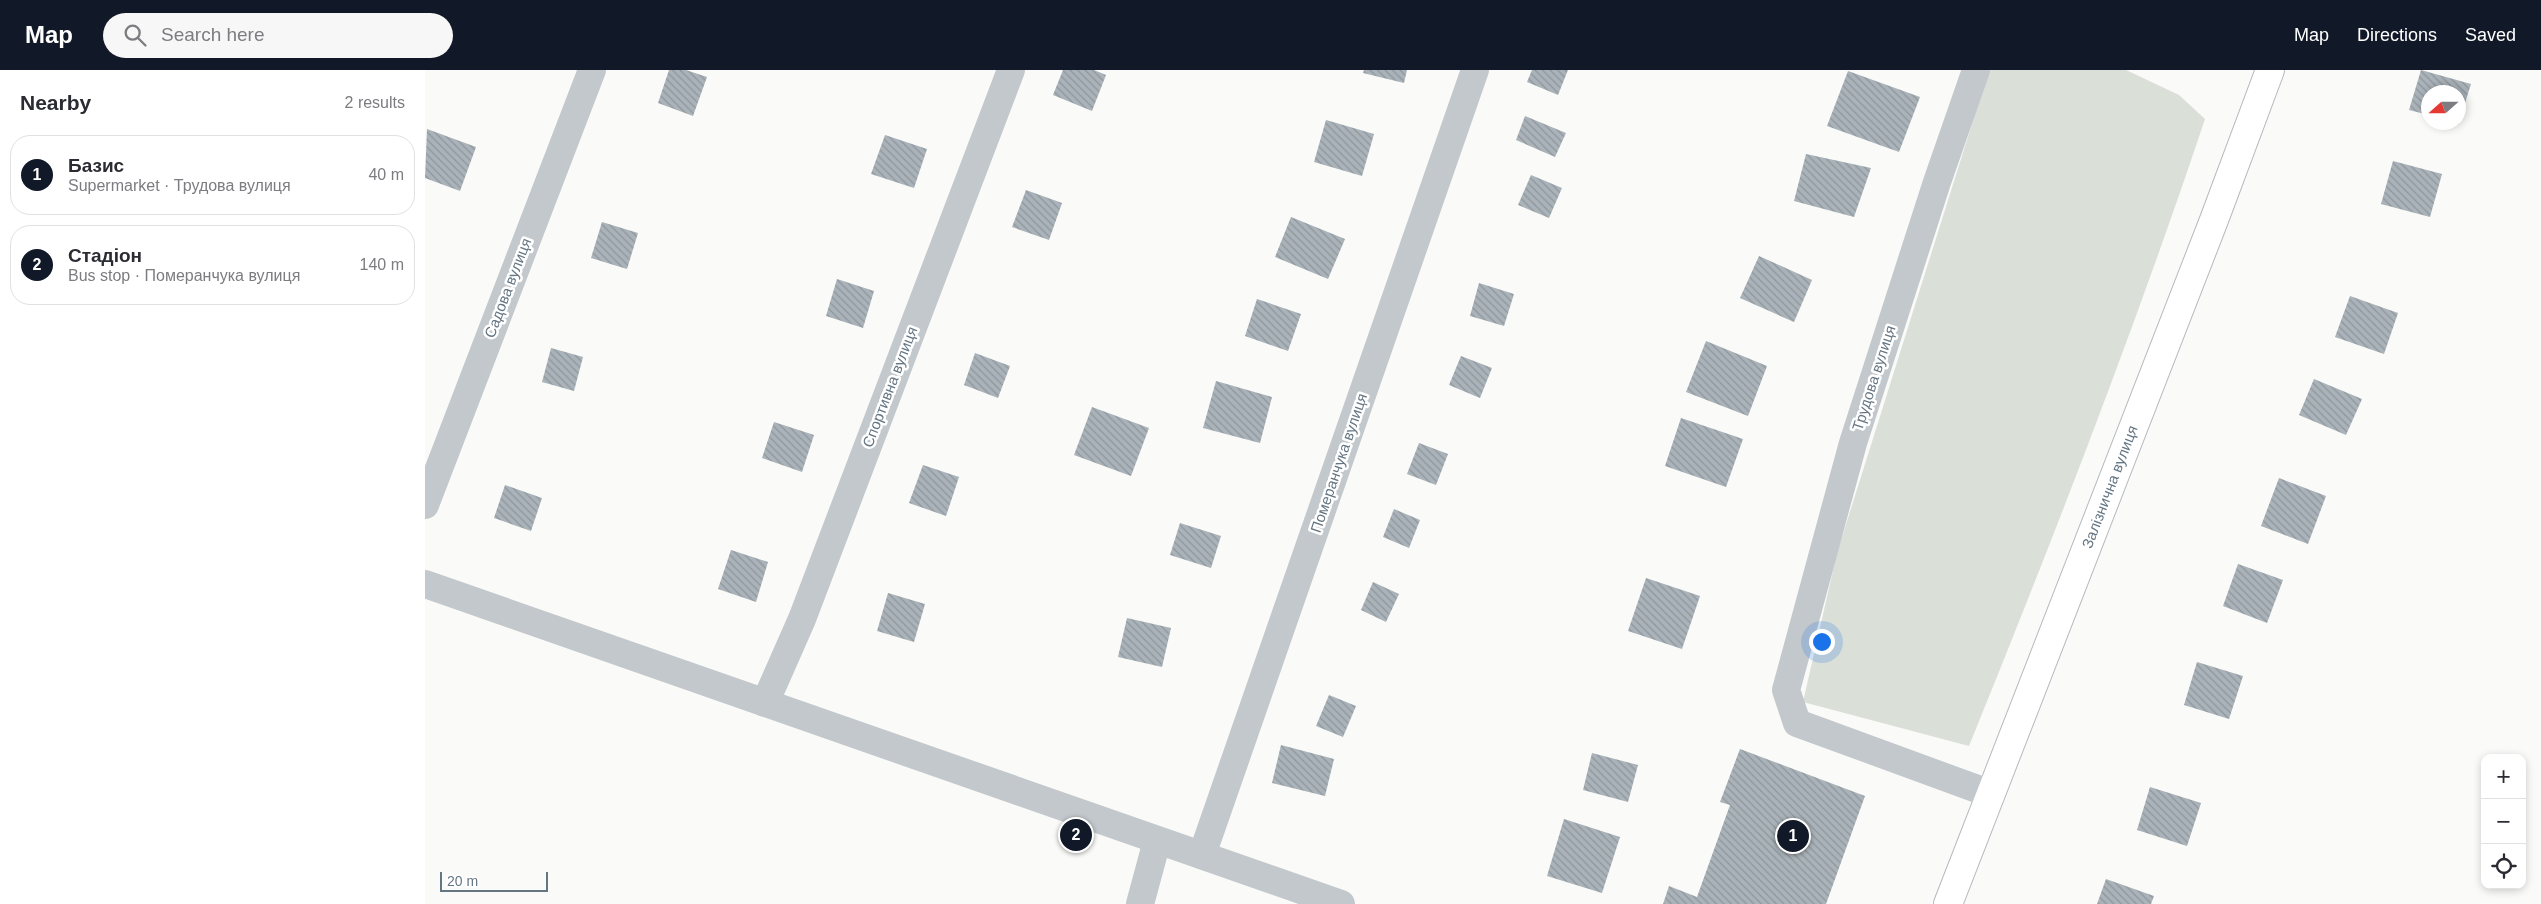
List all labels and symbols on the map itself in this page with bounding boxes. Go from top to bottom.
north arrow [2421,85,2466,130]
street label: Садова вулиця [481,236,534,340]
street label: Трудова вулиця [1849,323,1899,433]
street label: Спортивна вулиця [859,324,920,450]
street label: Померанчука вулиця [1307,391,1370,535]
street label: Залізнична вулиця [2078,423,2141,551]
your location [1809,629,1835,655]
pin: 2 [1060,816,1092,854]
pin: 1 [1777,817,1809,855]
scale bar [440,869,547,892]

